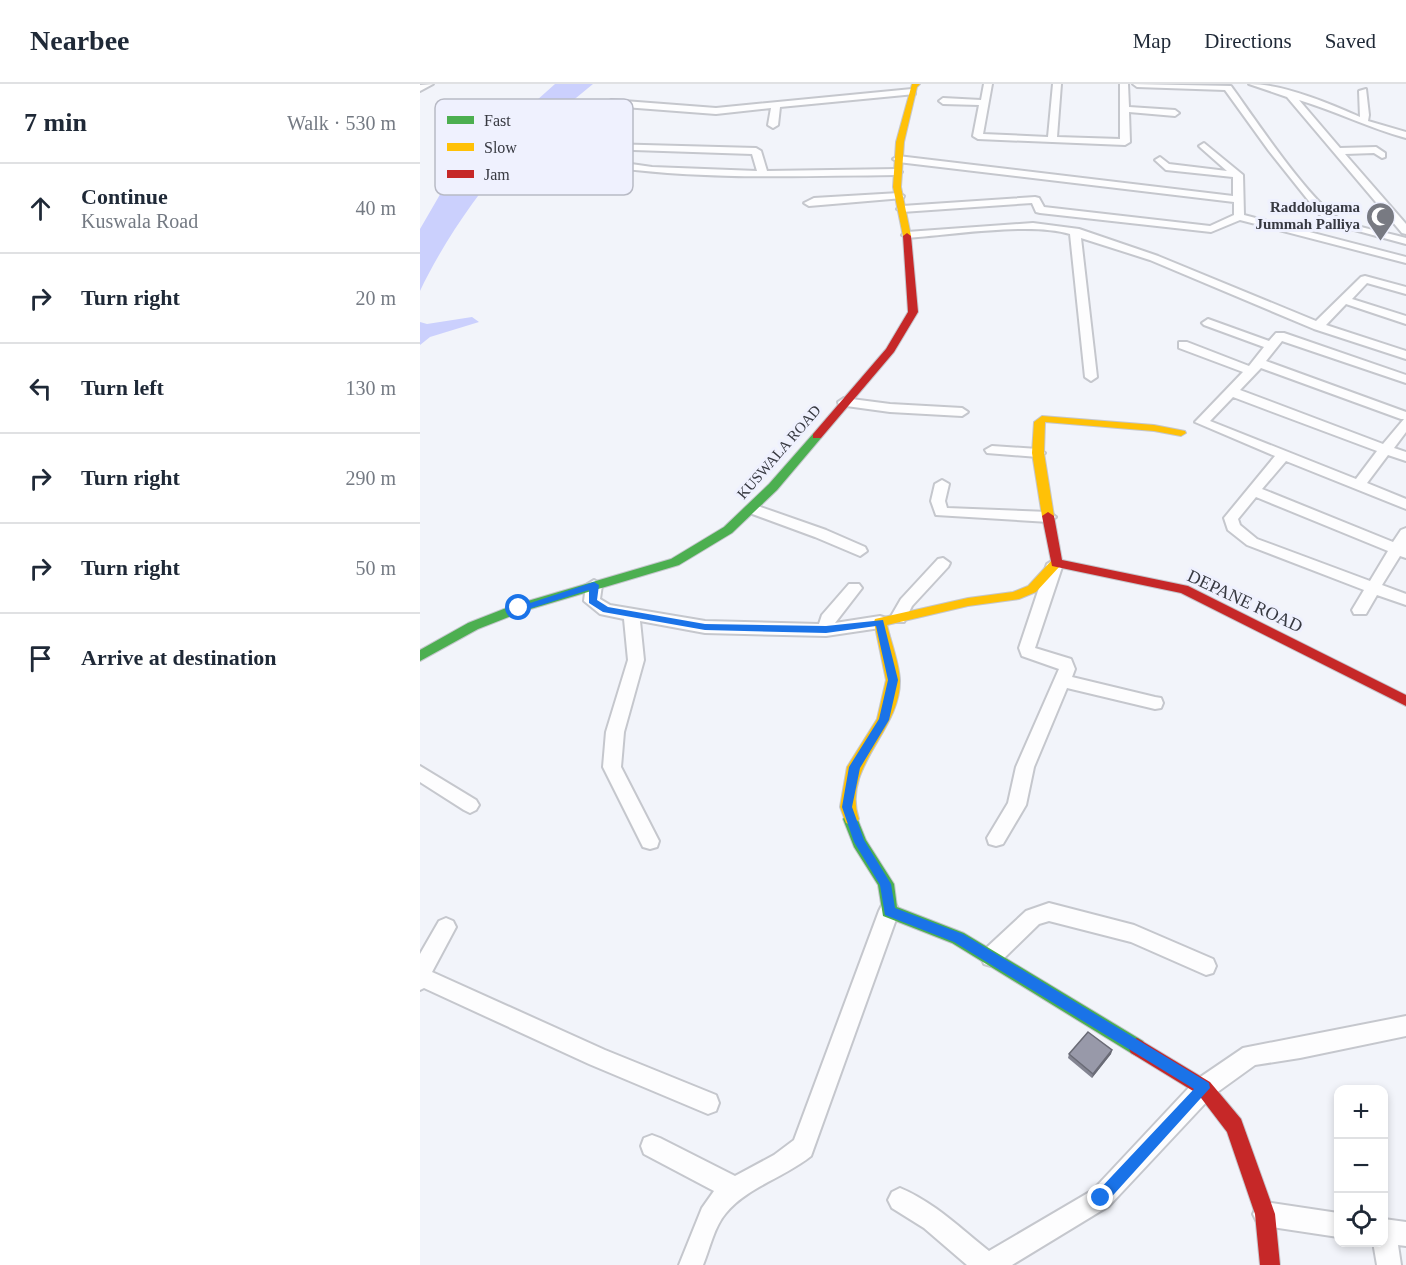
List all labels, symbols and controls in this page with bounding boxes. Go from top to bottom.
text: Nearbee [30,25,130,56]
text: Map [1133,29,1171,53]
text: Directions [1204,29,1292,53]
text: Saved [1325,29,1376,53]
legend [435,99,633,195]
text: 7 min [24,108,87,137]
text: Walk · 530 m [287,112,396,134]
text: Fast [484,112,511,129]
text: Slow [484,139,517,156]
text: Jam [484,166,510,183]
text: Continue [81,184,168,209]
icon: ahead [24,192,57,225]
text: 40 m [355,197,396,219]
place label: Raddolugama Jummah Palliya [1255,199,1360,232]
mosque icon: Raddolugama Jummah Palliya [1365,200,1397,242]
text: Kuswala Road [81,210,198,232]
icon: right [24,282,57,315]
text: Turn right [81,285,180,310]
text: 20 m [355,287,396,309]
icon: left [24,372,57,405]
text: Turn left [81,375,164,400]
text: 130 m [345,377,396,399]
street label: KUSWALA ROAD [734,402,824,502]
icon: right [24,462,57,495]
text: Turn right [81,465,180,490]
text: 290 m [345,467,396,489]
icon: right [24,552,57,585]
text: Turn right [81,555,180,580]
text: 50 m [355,557,396,579]
street label: DEPANE ROAD [1184,566,1306,636]
route start [505,594,531,620]
icon: arrive [24,642,57,675]
text: Arrive at destination [81,645,277,670]
map controls [1334,1085,1388,1247]
button: + [1334,1085,1388,1139]
button: − [1334,1139,1388,1193]
route end [1087,1184,1113,1210]
button: locate [1334,1193,1388,1247]

